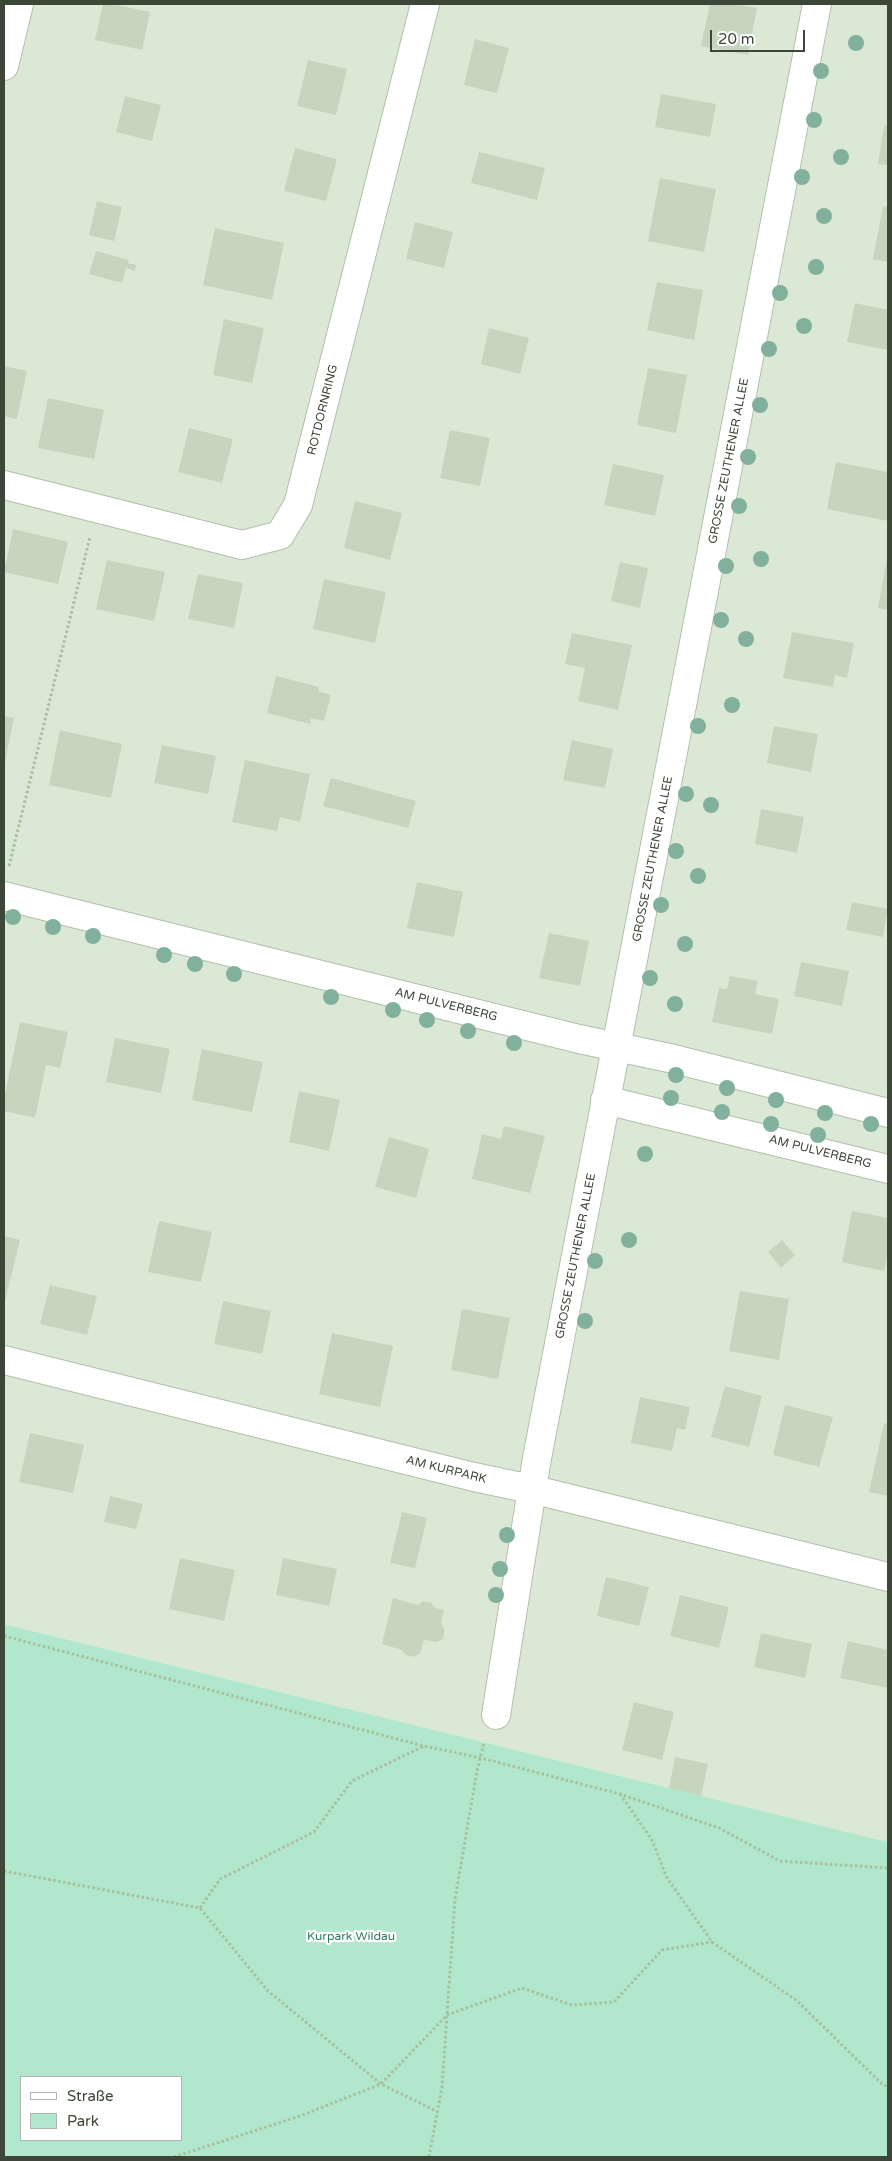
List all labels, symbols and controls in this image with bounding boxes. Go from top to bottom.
scale bar [712,20,807,52]
text: 20 m [718,30,755,48]
street label: ROTDORNRING [305,363,341,457]
street label: GROSSE ZEUTHENER ALLEE [706,377,752,545]
street label: GROSSE ZEUTHENER ALLEE [630,775,676,943]
street label: AM PULVERBERG [393,985,499,1025]
street label: AM PULVERBERG [767,1132,873,1172]
street label: GROSSE ZEUTHENER ALLEE [553,1172,599,1340]
street label: AM KURPARK [404,1453,488,1487]
park label: Kurpark Wildau [307,1930,395,1944]
legend [20,2076,182,2141]
text: Straße [67,2087,113,2105]
text: Park [67,2112,99,2130]

